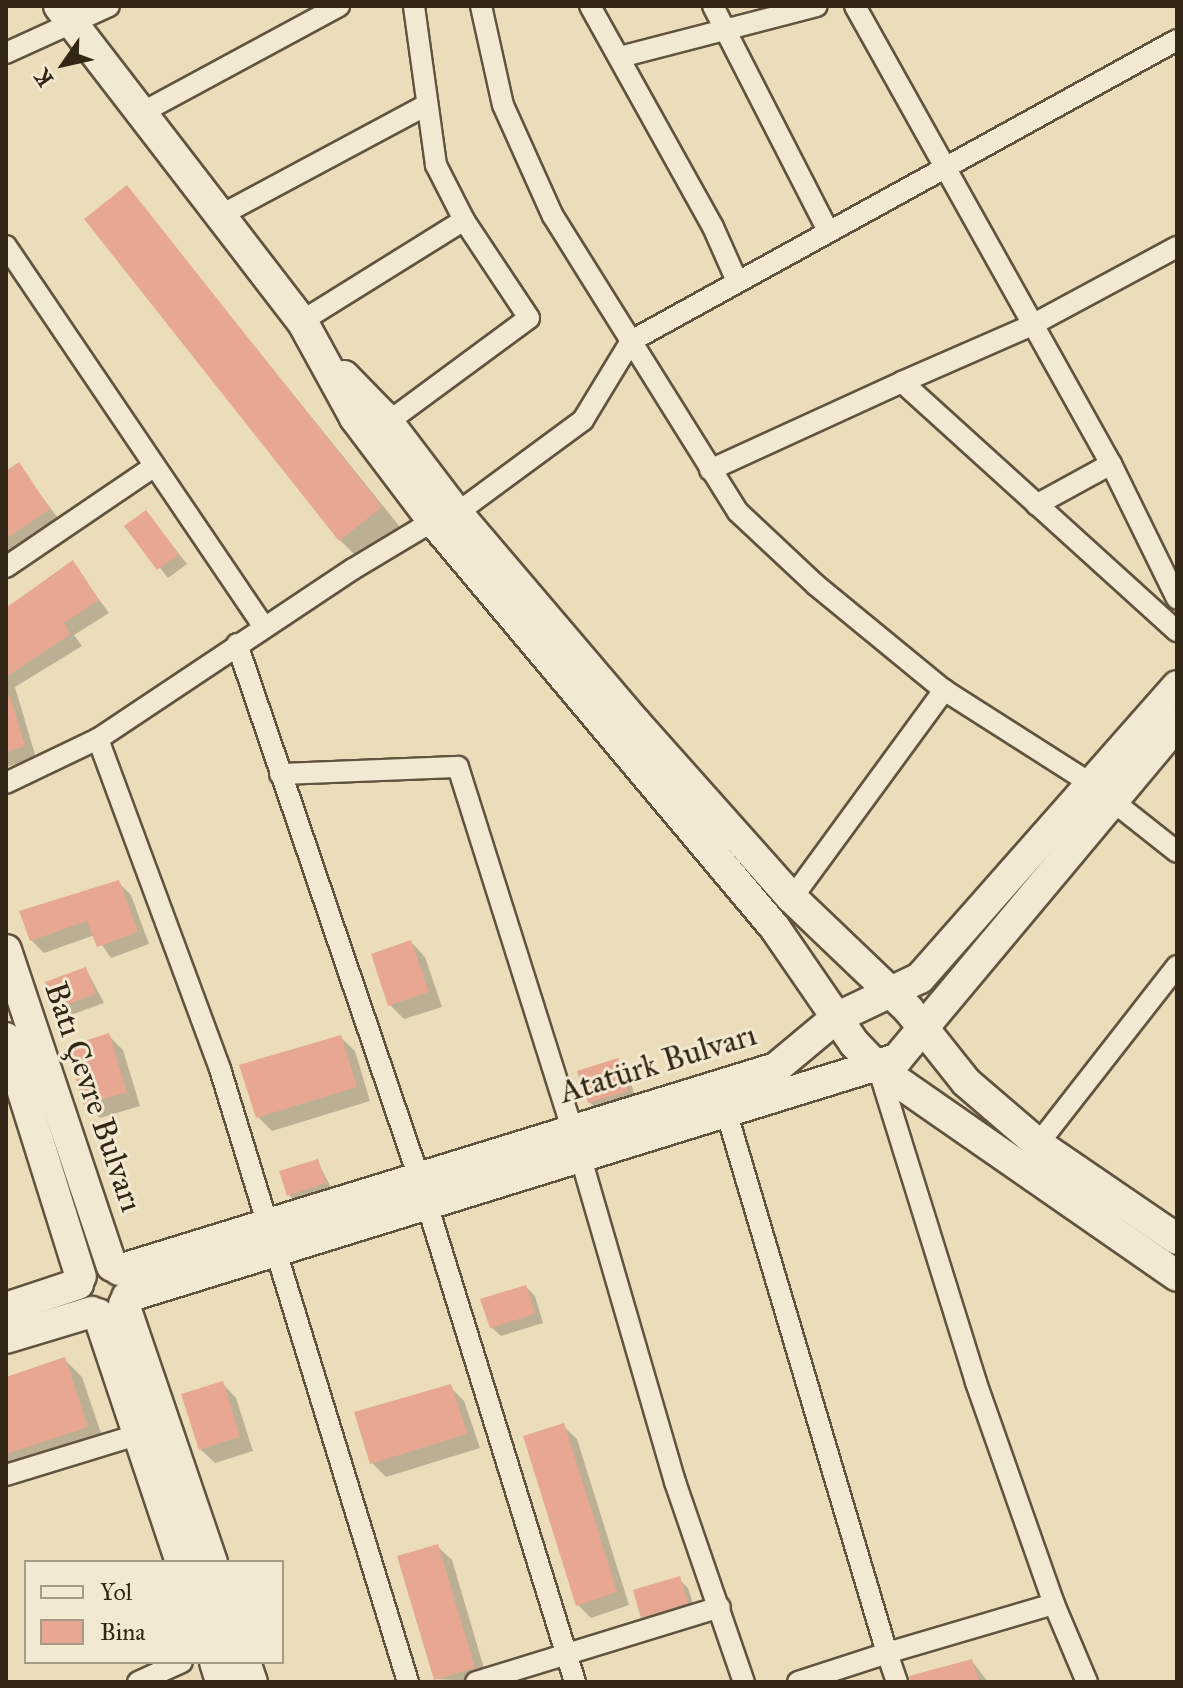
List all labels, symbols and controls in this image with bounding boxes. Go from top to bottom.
north arrow [24,24,104,104]
text: K [28,64,59,92]
street label: Batı Çevre Bulvarı [36,977,150,1217]
street label: Atatürk Bulvarı [555,1016,761,1112]
legend [24,1560,284,1664]
text: Yol [100,1577,132,1607]
text: Bina [100,1617,146,1647]

